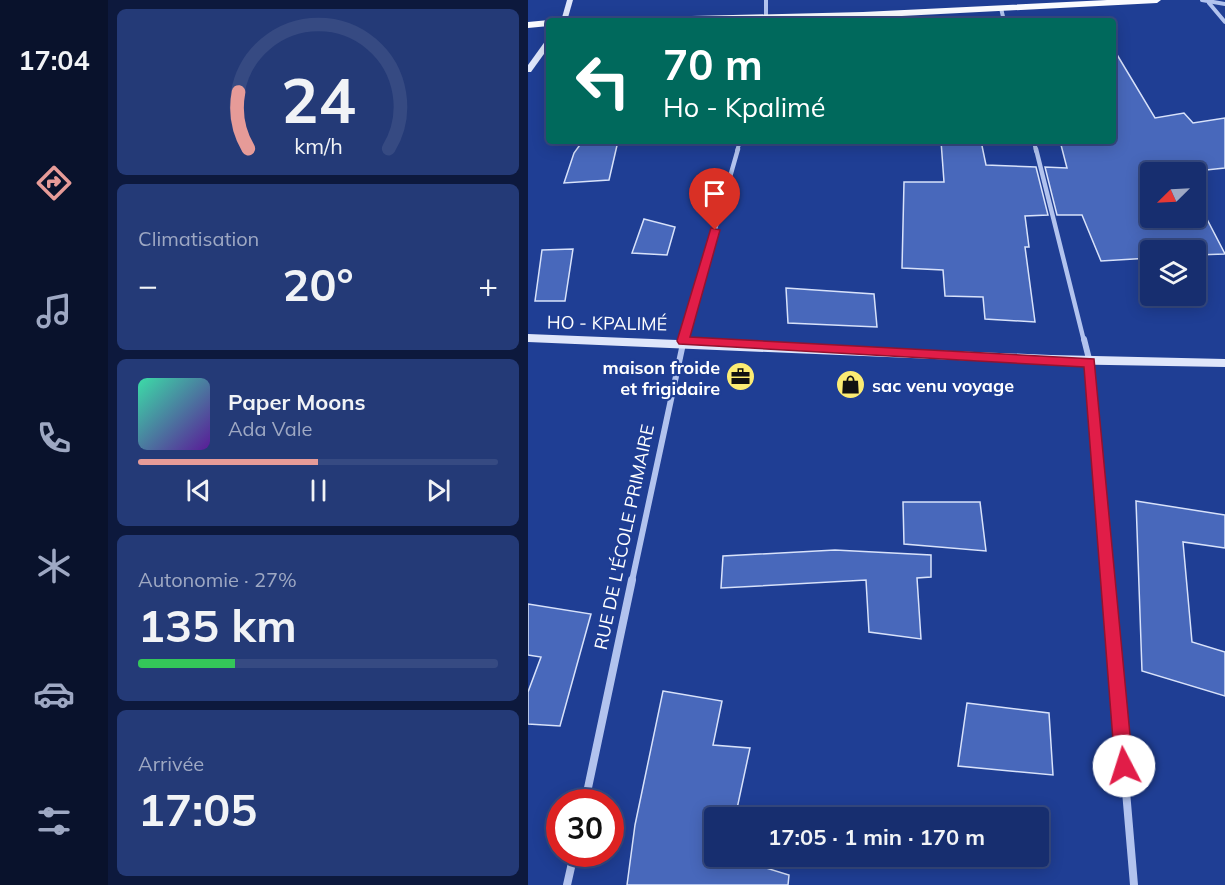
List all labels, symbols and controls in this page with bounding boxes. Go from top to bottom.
text: 70 m [663,38,763,91]
icon: left [564,42,642,120]
text: 17:04 [18,43,90,77]
text: 24 [281,60,355,139]
text: Ho - Kpalimé [663,90,826,124]
text: km/h [294,132,342,159]
icon: directions [33,162,75,204]
north arrow [1140,162,1206,228]
map controls [1140,162,1206,306]
pin [689,168,740,230]
icon: arrive [698,177,731,210]
text: Climatisation [138,226,259,251]
button: layers [1140,240,1206,306]
text: 20° [282,256,354,312]
text: − [138,264,158,305]
text: + [478,264,498,305]
icon: music [33,290,75,332]
street label: HO - KPALIMÉ [547,310,667,336]
place label: maison froide et frigidaire [603,356,720,400]
office icon: maison froide et frigidaire [725,361,757,393]
shop icon: sac venu voyage [835,369,867,401]
place label: sac venu voyage [872,374,1014,397]
text: Paper Moons [228,388,366,416]
text: Ada Vale [228,416,312,441]
icon: phone [33,417,75,459]
street label: RUE DE L'ÉCOLE PRIMAIRE [589,422,659,652]
icon: previous [182,474,215,507]
icon: pause [302,474,335,507]
icon: next [422,474,455,507]
icon: climate [33,545,75,587]
text: Autonomie · 27% [138,567,297,592]
text: 135 km [138,597,297,653]
icon: car [33,673,75,715]
position arrow [1092,734,1156,798]
text: Arrivée [138,751,204,776]
text: 17:05 [138,781,257,837]
speed limit sign: 30 [546,789,624,867]
icon: filters [33,800,75,842]
text: 17:05 · 1 min · 170 m [768,823,985,851]

